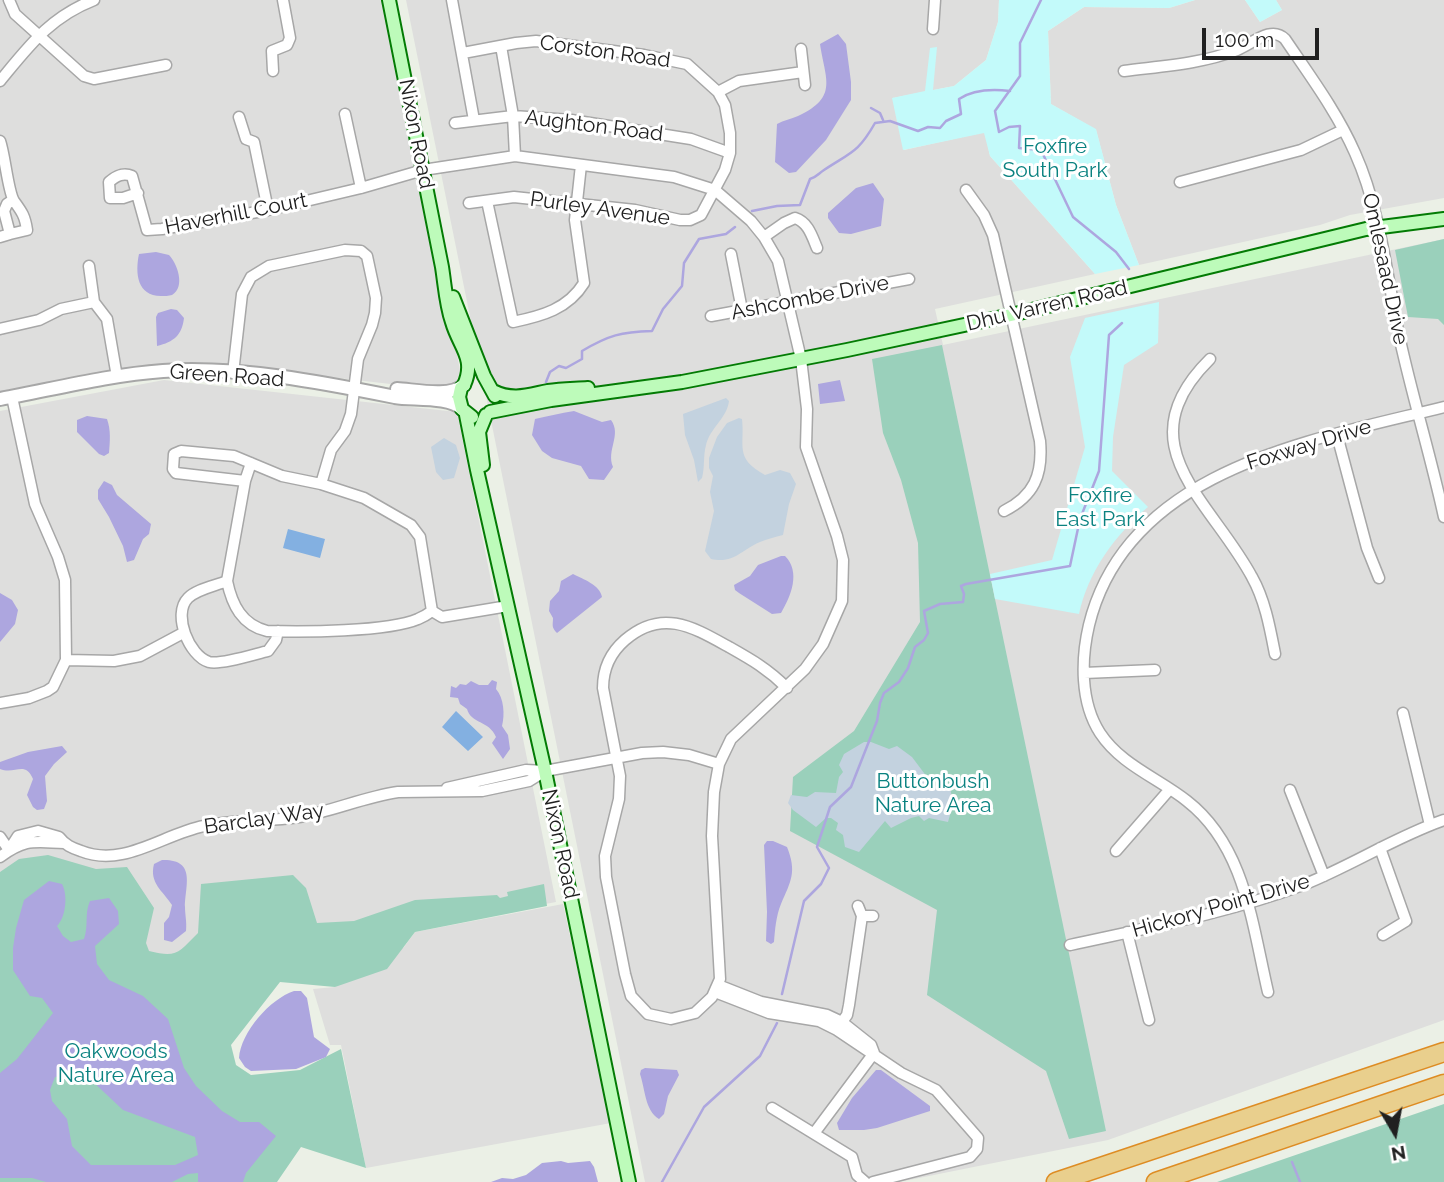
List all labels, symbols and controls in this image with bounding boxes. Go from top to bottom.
scale bar [1206,14,1323,58]
text: 100 m [1215,27,1274,52]
street label: Corston Road [538,30,672,74]
street label: Nixon Road [393,77,439,191]
street label: Aughton Road [524,105,664,147]
park label: Foxfire South Park [1002,134,1108,184]
street label: Purley Avenue [528,187,672,231]
street label: Haverhill Court [163,188,309,240]
street label: Omlesaad Drive [1357,191,1413,347]
street label: Ashcombe Drive [729,270,891,326]
street label: Dhu Varren Road [964,275,1130,337]
street label: Green Road [169,359,285,393]
street label: Foxway Drive [1244,414,1374,476]
park label: Foxfire East Park [1055,483,1145,533]
park label: Buttonbush Nature Area [875,769,991,819]
street label: Nixon Road [536,787,584,901]
street label: Barclay Way [202,798,326,840]
street label: Hickory Point Drive [1129,869,1313,943]
park label: Oakwoods Nature Area [58,1039,174,1089]
north arrow [1360,1098,1430,1168]
text: N [1390,1142,1408,1166]

